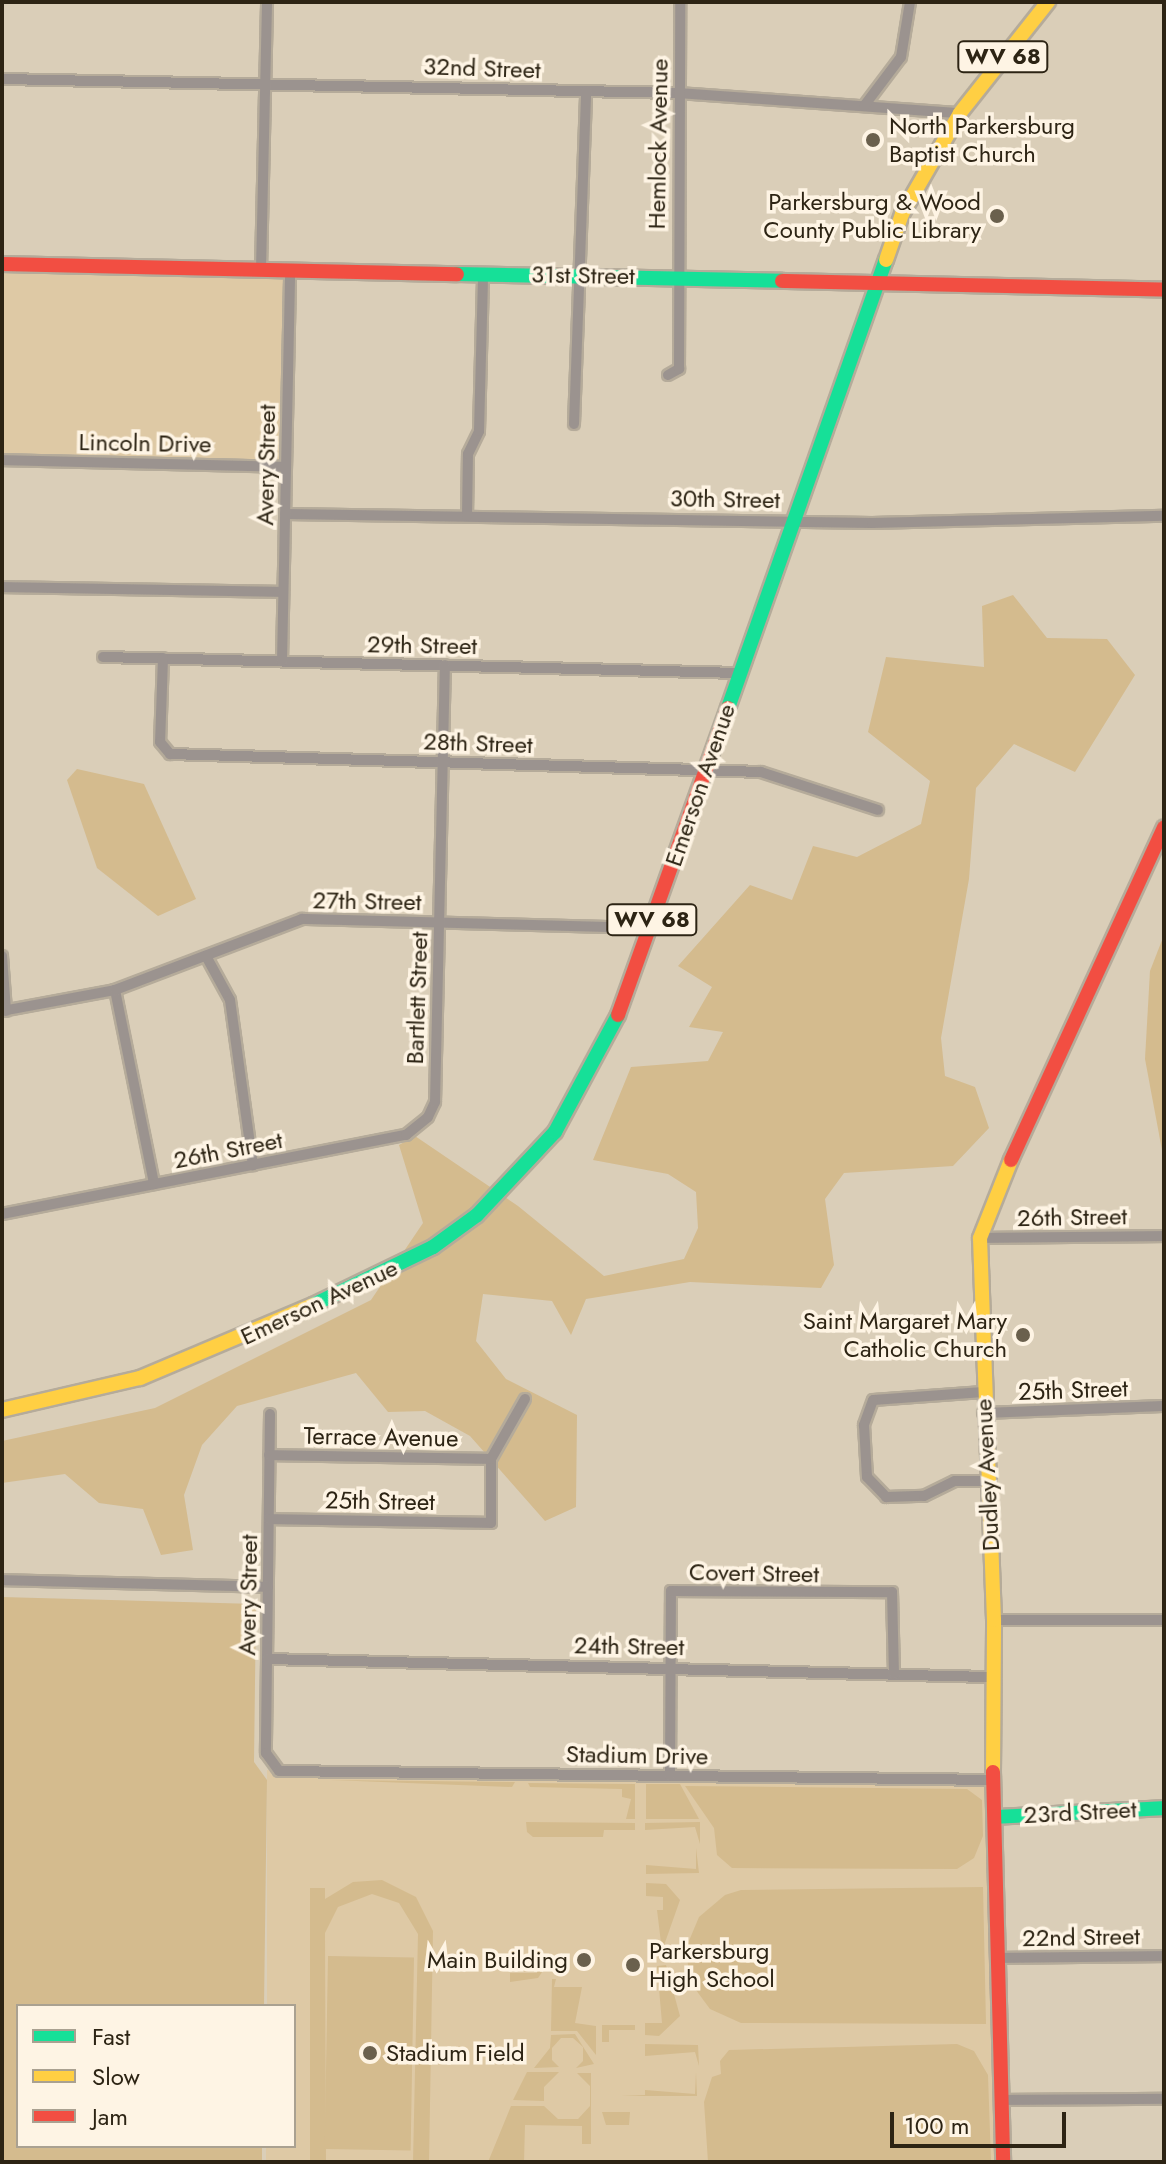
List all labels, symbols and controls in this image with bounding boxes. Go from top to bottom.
road number: WV 68 [957,39,1049,75]
street label: 32nd Street [423,52,541,84]
street label: Hemlock Avenue [642,58,674,230]
place label: North Parkersburg Baptist Church [889,112,1075,168]
marker: North Parkersburg Baptist Church [864,131,882,149]
place label: Parkersburg & Wood County Public Library [763,188,981,244]
marker: Parkersburg & Wood County Public Library [988,207,1006,225]
street label: 31st Street [531,260,635,290]
street label: Avery Street [251,404,281,526]
street label: Lincoln Drive [78,427,212,459]
street label: 30th Street [670,484,780,514]
street label: 29th Street [367,630,477,660]
street label: Emerson Avenue [659,700,741,870]
street label: 28th Street [423,727,533,759]
street label: 27th Street [312,886,422,916]
road number: WV 68 [606,902,698,938]
street label: Bartlett Street [400,931,434,1065]
street label: 26th Street [171,1125,285,1175]
street label: 26th Street [1017,1202,1127,1232]
street label: Emerson Avenue [236,1253,402,1351]
place label: Saint Margaret Mary Catholic Church [803,1307,1007,1363]
marker: Saint Margaret Mary Catholic Church [1014,1326,1032,1344]
street label: 25th Street [1018,1374,1128,1406]
street label: Dudley Avenue [969,1398,1005,1552]
street label: Terrace Avenue [303,1421,459,1453]
street label: 25th Street [325,1486,435,1516]
street label: Avery Street [233,1534,263,1656]
street label: Covert Street [689,1557,819,1589]
street label: 24th Street [574,1631,684,1661]
street label: Stadium Drive [566,1739,708,1771]
street label: 23rd Street [1023,1795,1137,1829]
street label: 22nd Street [1022,1922,1140,1952]
place label: Parkersburg High School [649,1937,775,1993]
place label: Main Building [427,1946,568,1974]
marker: Main Building [575,1951,593,1969]
marker: Parkersburg High School [624,1956,642,1974]
legend [16,2004,296,2148]
text: Fast [92,2019,130,2054]
place label: Stadium Field [386,2039,525,2067]
marker: Stadium Field [361,2044,379,2062]
text: Slow [92,2059,140,2094]
scale bar [894,2096,1070,2146]
text: Jam [92,2099,128,2134]
text: 100 m [904,2108,970,2143]

